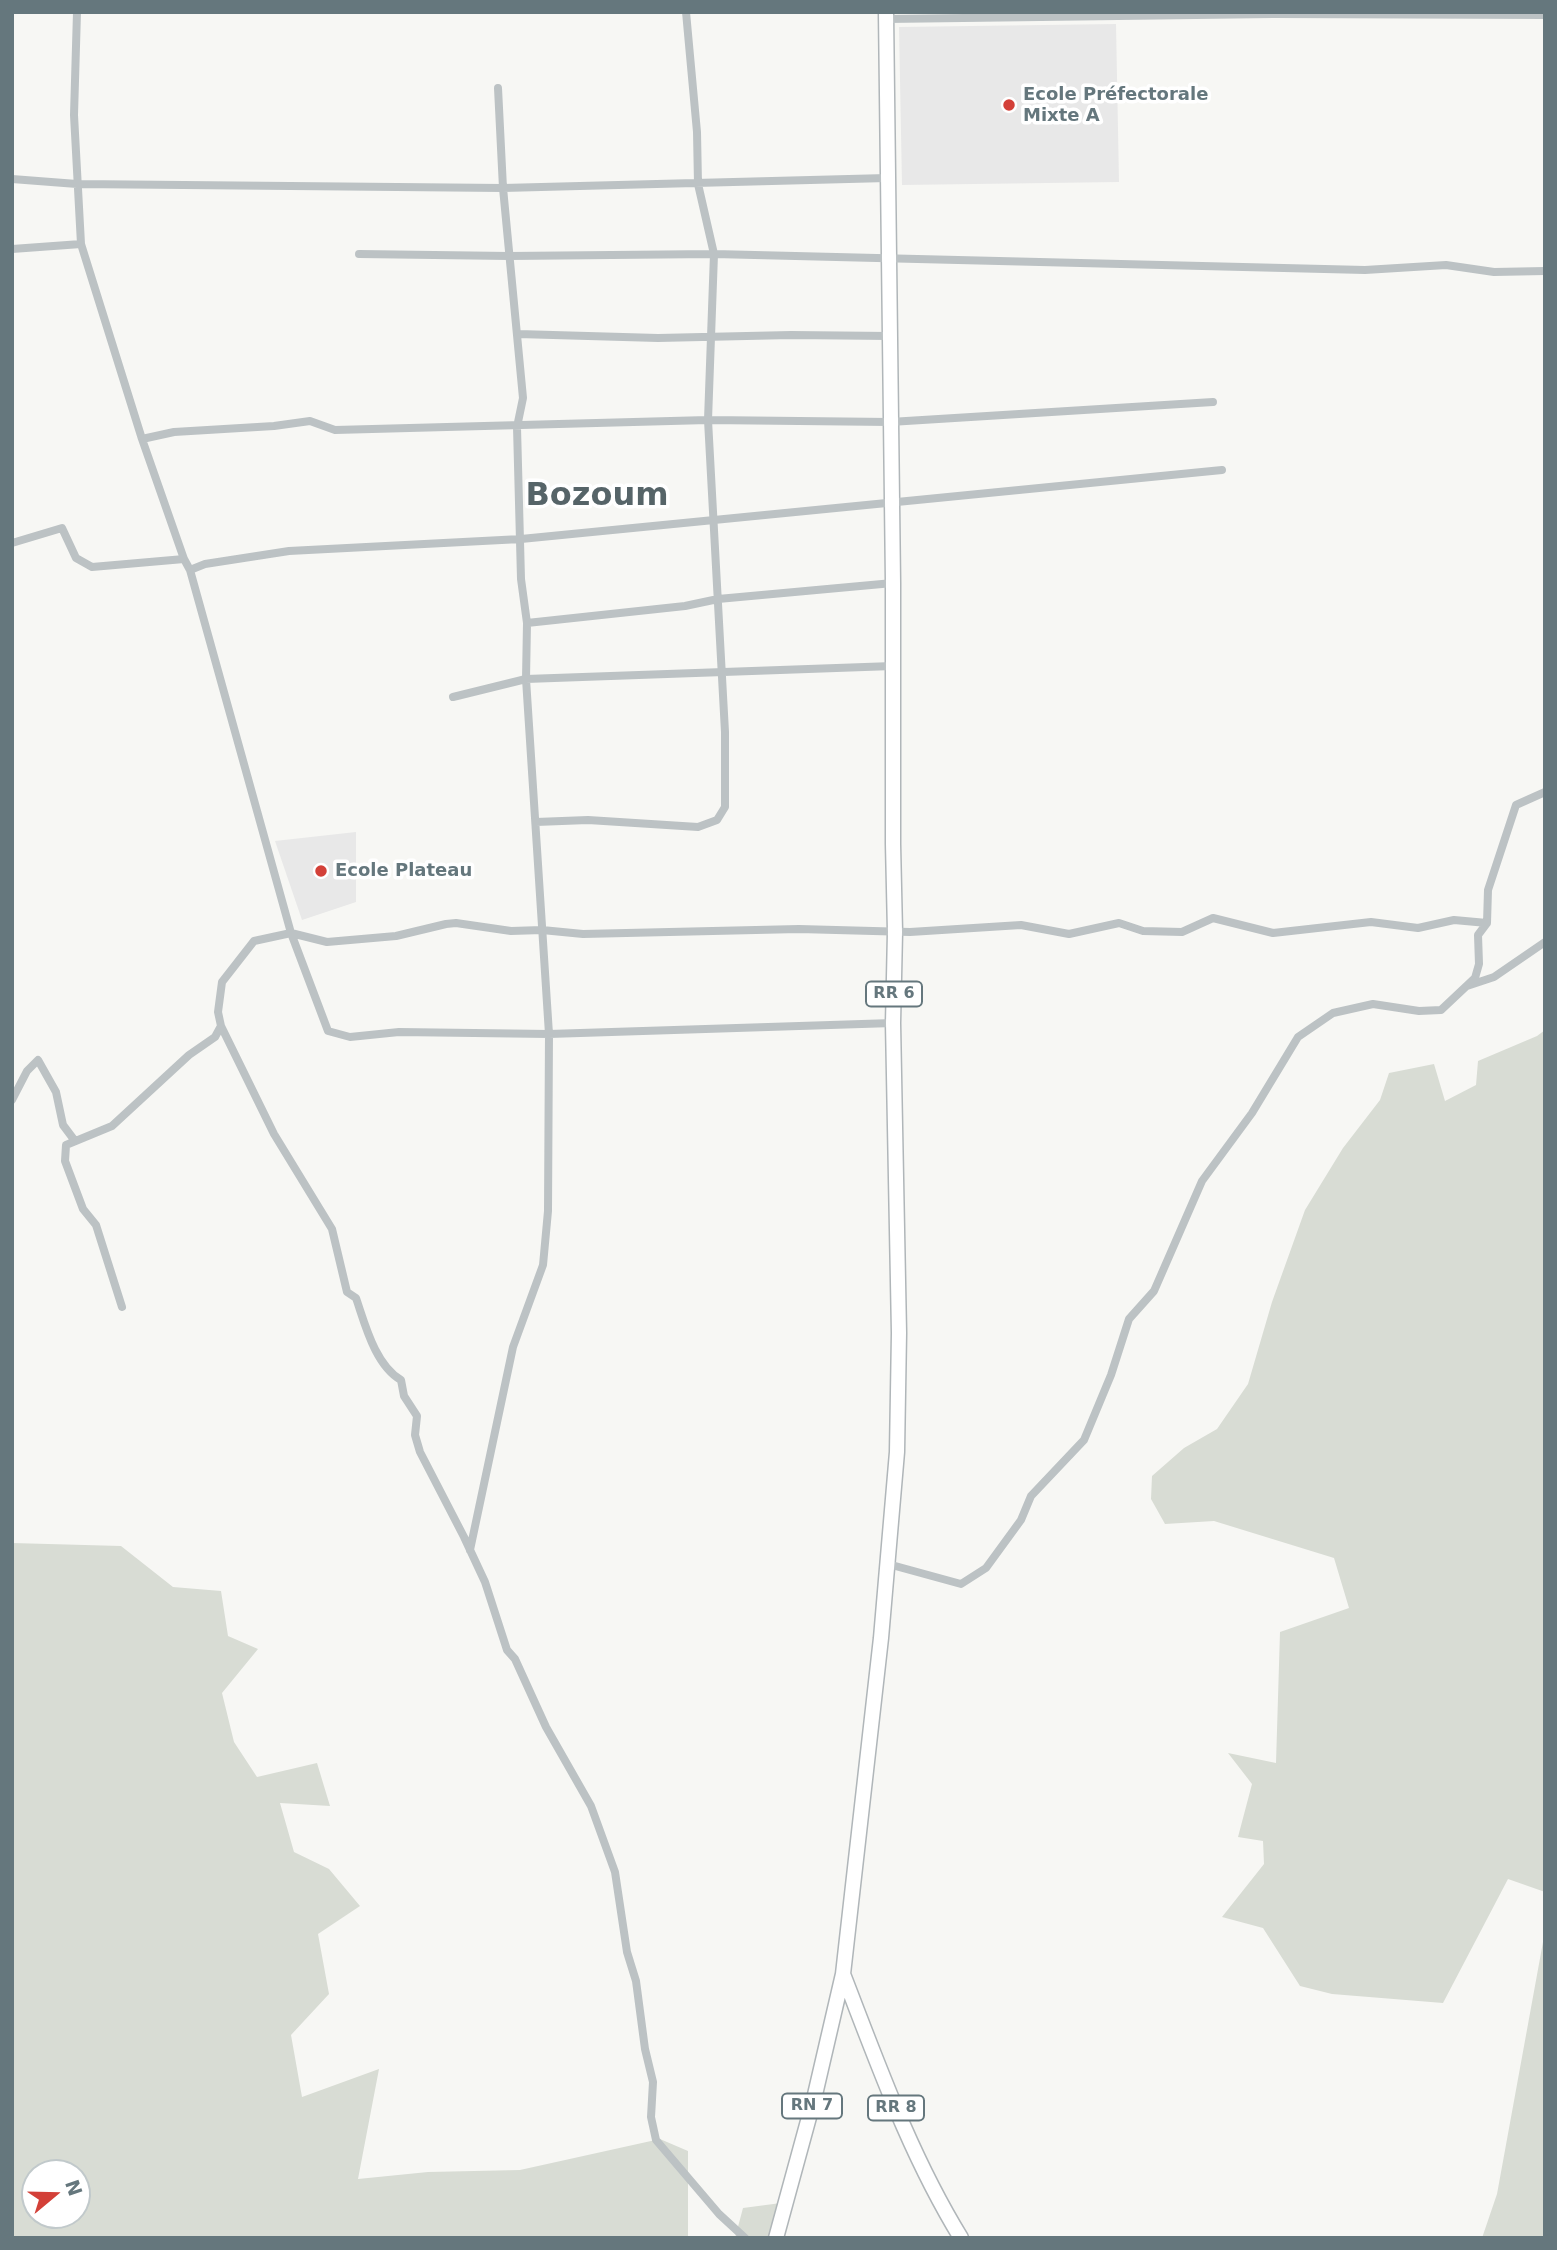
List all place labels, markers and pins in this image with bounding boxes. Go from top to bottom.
place label: Ecole Préfectorale Mixte A [1023,84,1208,126]
marker: Ecole Préfectorale Mixte A [1001,97,1017,113]
place label: Ecole Plateau [335,860,472,882]
marker: Ecole Plateau [313,863,329,879]

